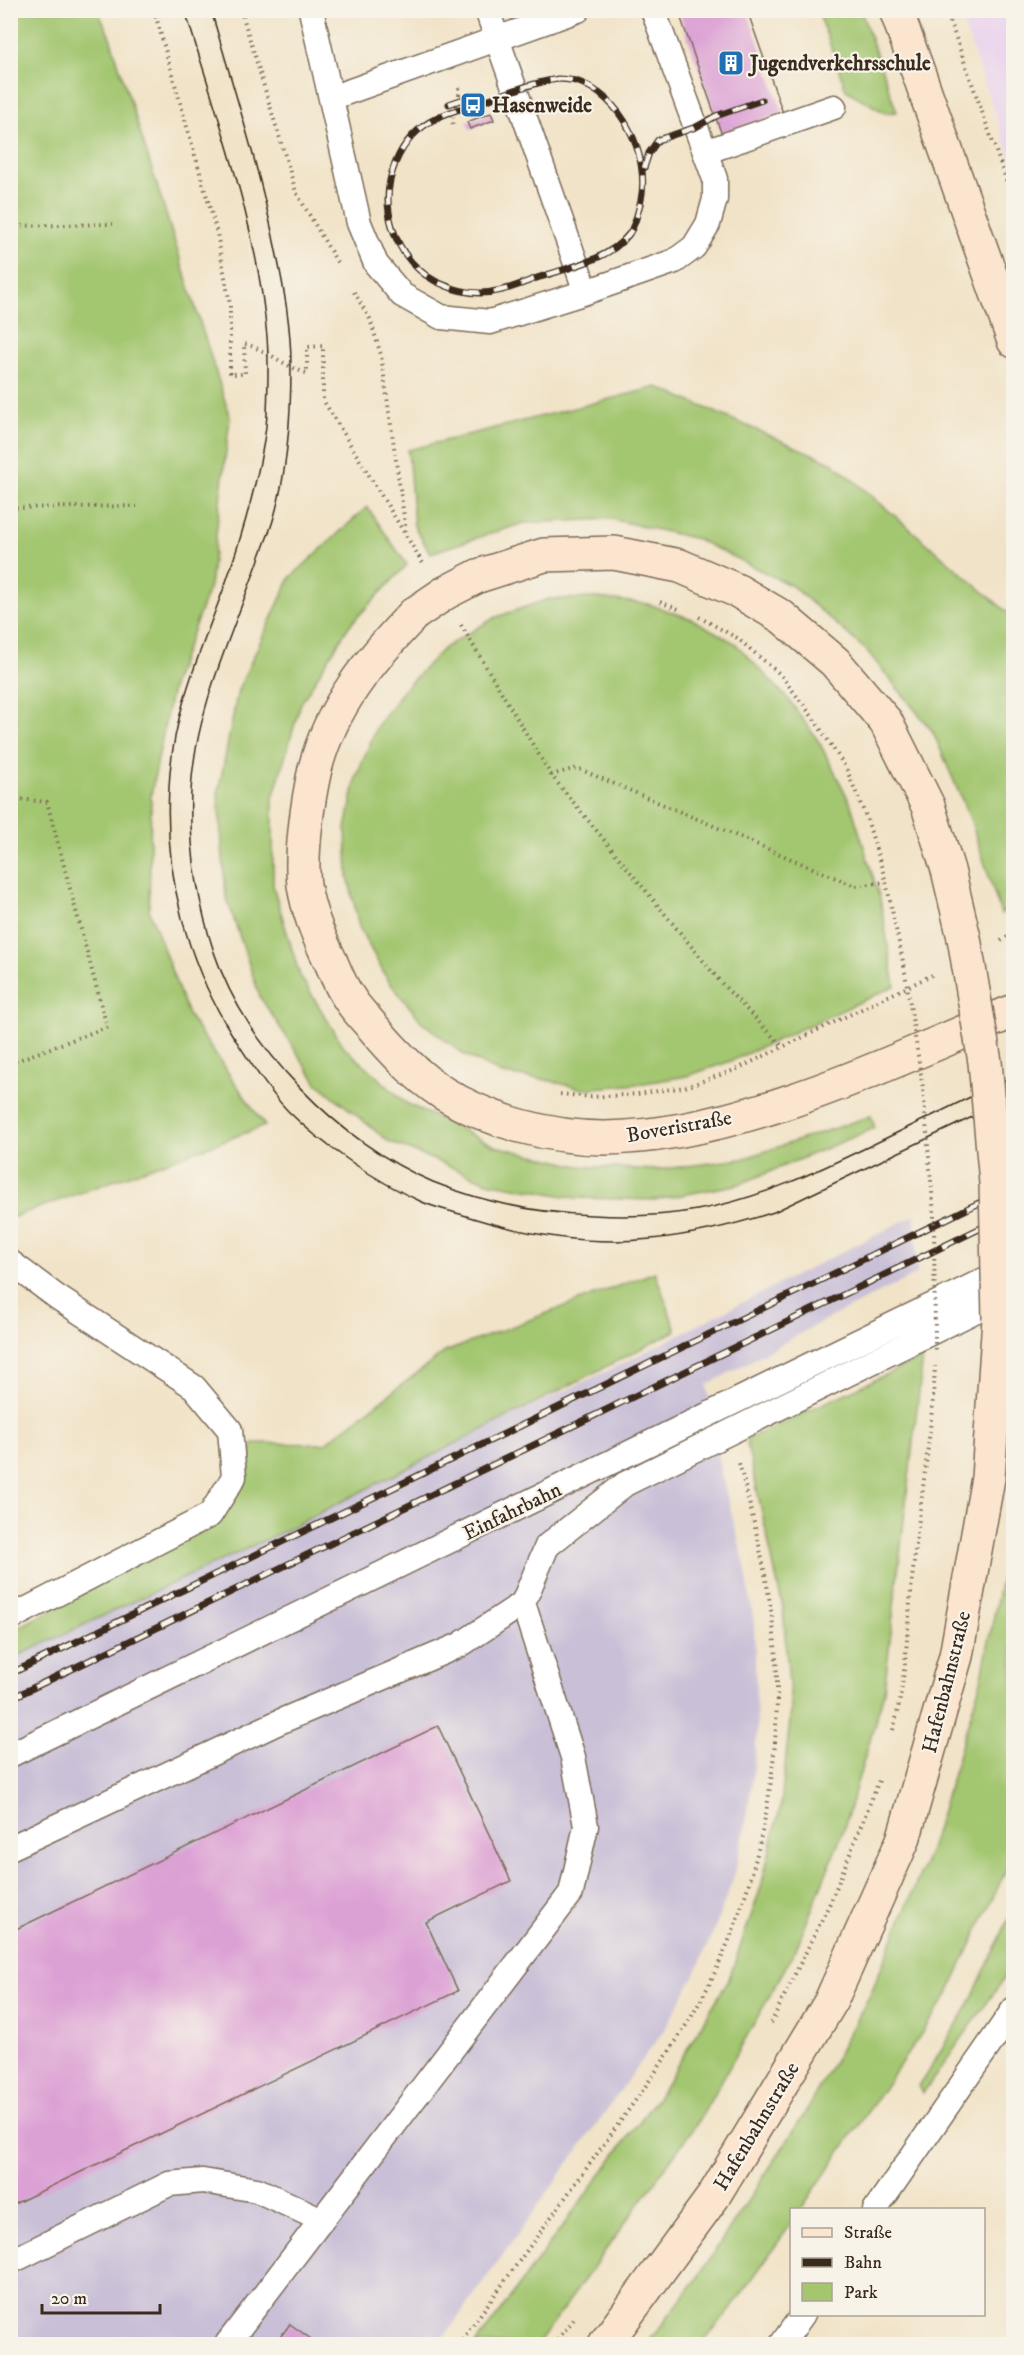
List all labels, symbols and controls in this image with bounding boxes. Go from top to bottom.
building icon: Jugendverkehrsschule [716,48,746,78]
place label: Jugendverkehrsschule [748,51,931,77]
bus stop icon: Hasenweide [458,90,488,120]
place label: Hasenweide [492,93,592,119]
street label: Boveristraße [624,1105,734,1149]
street label: Einfahrbahn [459,1477,566,1547]
street label: Hafenbahnstraße [917,1608,977,1756]
street label: Hafenbahnstraße [708,2057,806,2196]
legend [790,2208,985,2316]
text: Straße [844,2222,892,2244]
text: Bahn [844,2252,882,2274]
scale bar [42,2277,160,2315]
text: Park [844,2282,878,2304]
text: 20 m [51,2288,87,2310]

